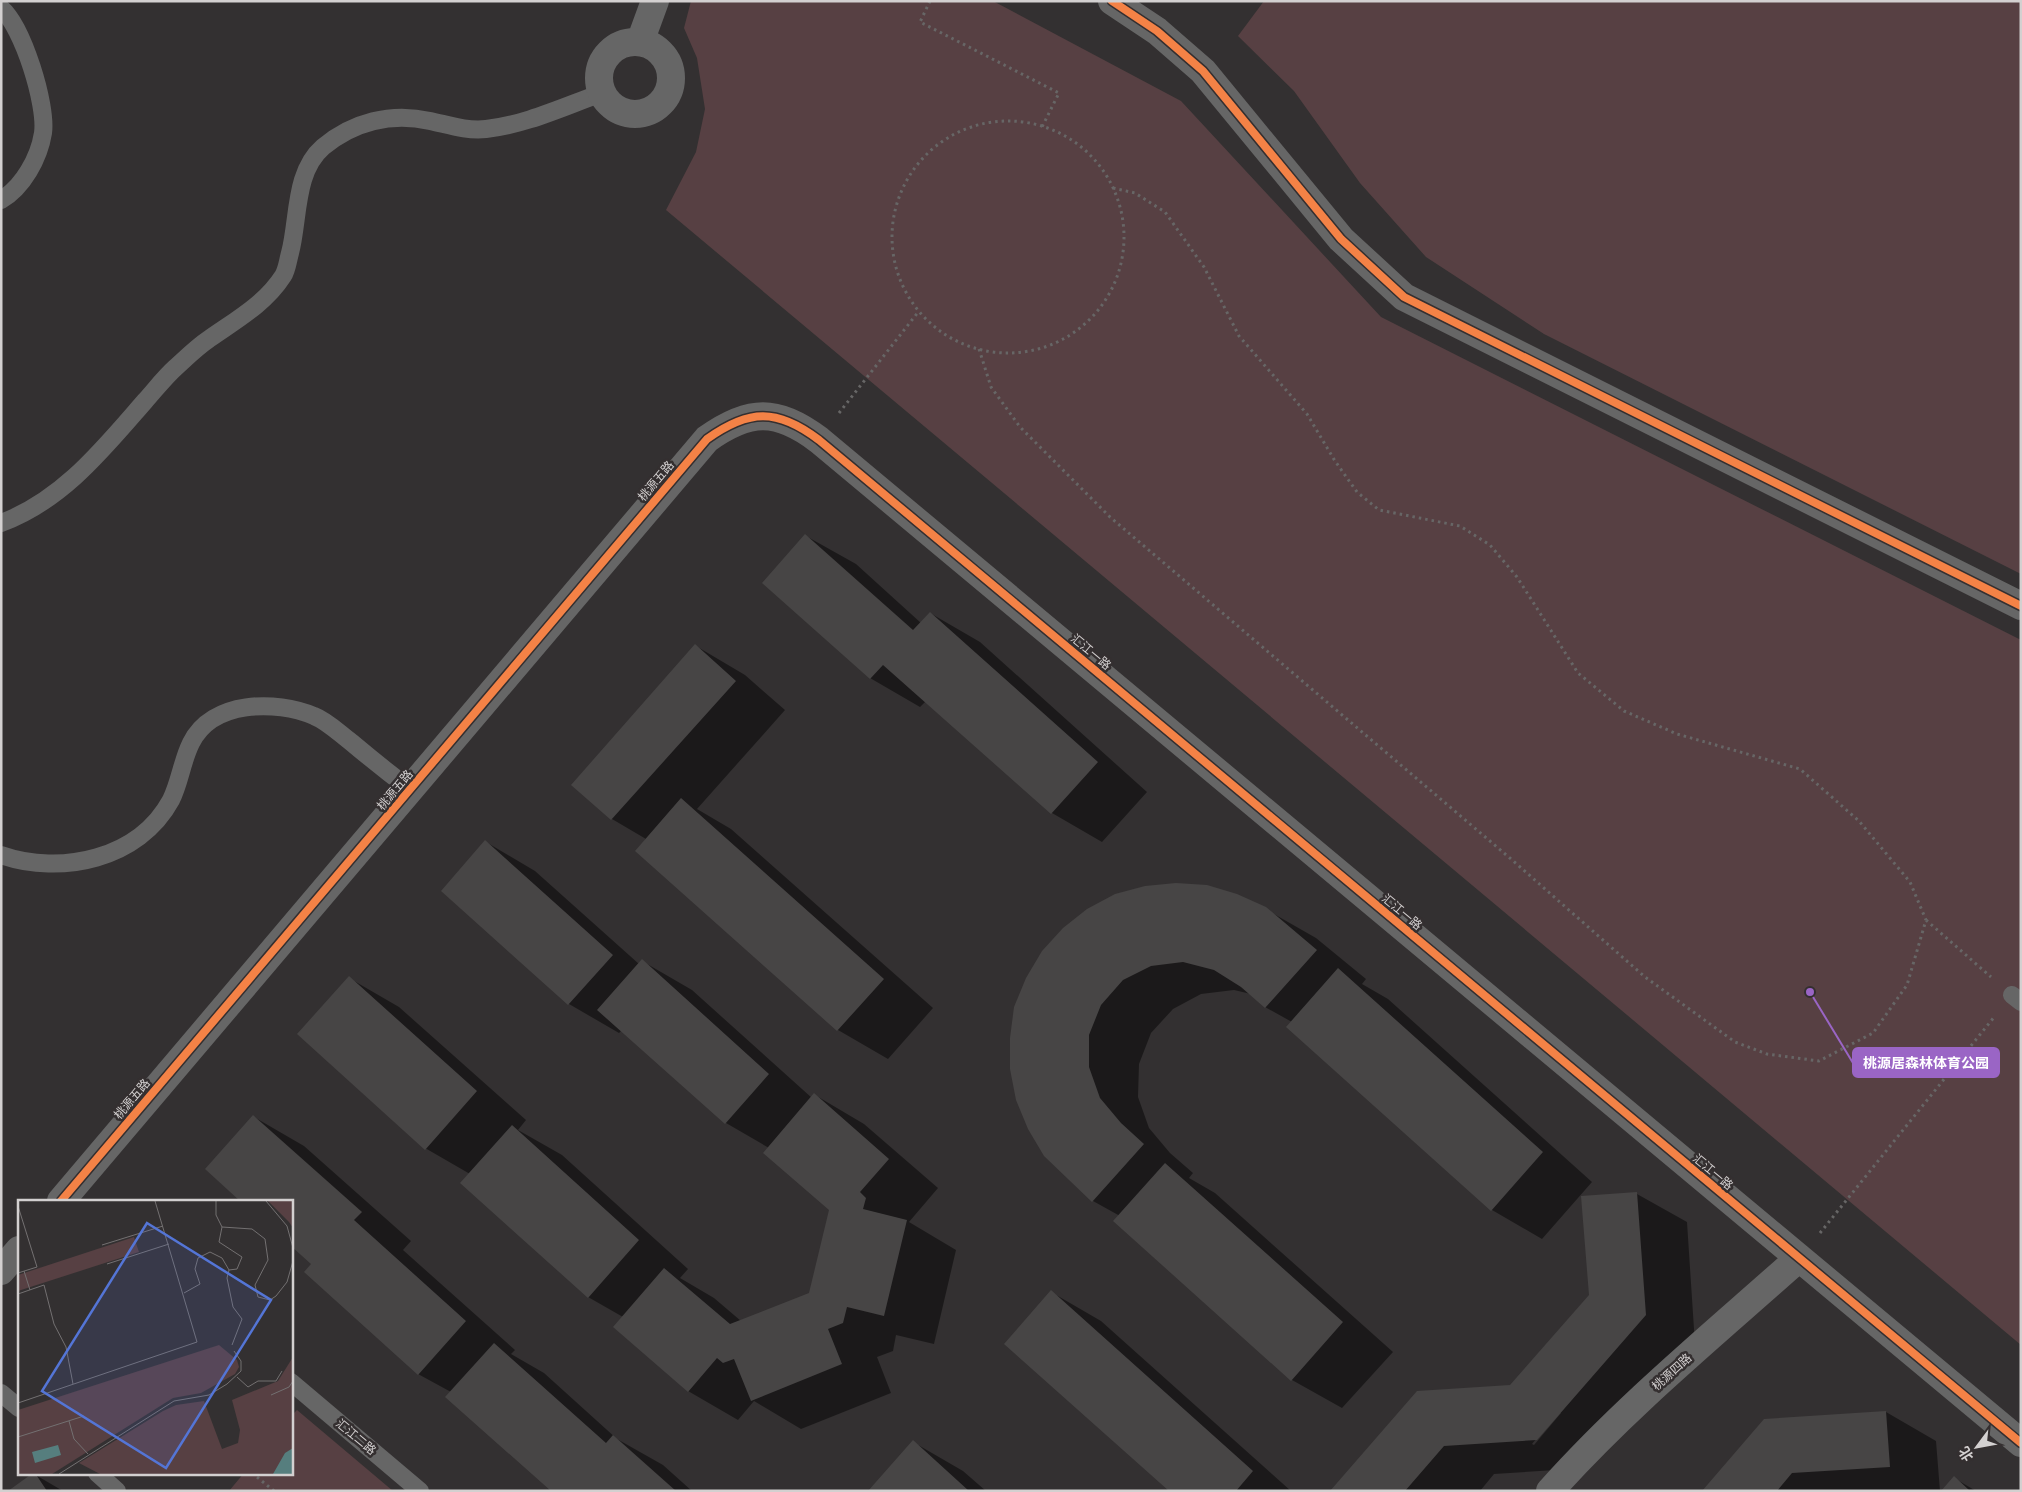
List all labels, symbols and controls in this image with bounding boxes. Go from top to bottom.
street label: 桃源五路 [635,458,677,504]
street label: 汇江一路 [1068,631,1114,673]
street label: 桃源五路 [374,767,416,813]
street label: 汇江一路 [1379,891,1425,933]
callout: 桃源居森林体育公园 [1853,1048,1999,1077]
text: 桃源居森林体育公园 [1863,1055,1989,1072]
street label: 桃源五路 [111,1076,153,1122]
street label: 汇江一路 [1690,1151,1736,1193]
inset map [18,1200,292,1474]
street label: 桃源四路 [1649,1351,1695,1393]
street label: 汇江二路 [333,1416,379,1458]
north arrow [1952,1422,2002,1472]
text: 北 [1955,1443,1977,1464]

